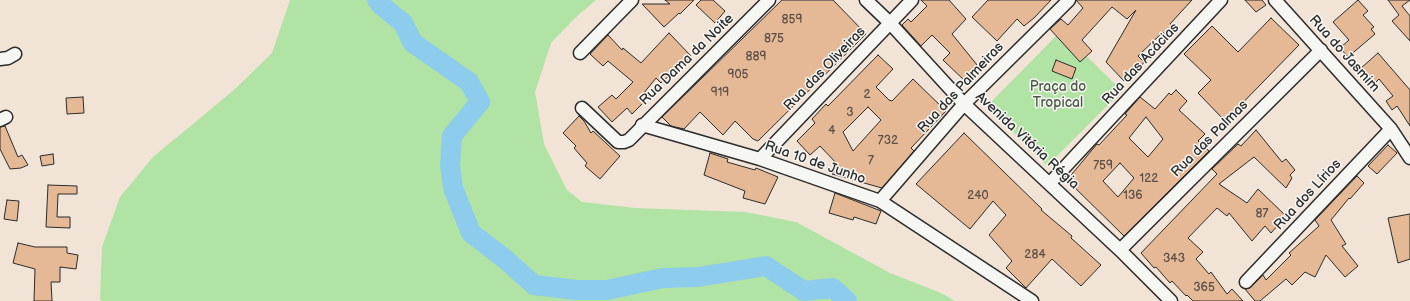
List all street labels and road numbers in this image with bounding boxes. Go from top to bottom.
street label: Rua Dama da Noite [636,11,738,109]
street label: Rua do Jasmim [1305,12,1383,96]
street label: Rua das Acácias [1099,20,1183,108]
street label: Rua das Oliveiras [781,23,869,115]
street label: Rua das Palmeiras [915,39,1007,137]
street label: Avenida Vitória Régia [972,89,1082,193]
street label: Rua das Palmas [1168,97,1252,181]
street label: Rua 10 de Junho [762,138,868,188]
street label: Rua dos Lírios [1271,156,1345,234]

